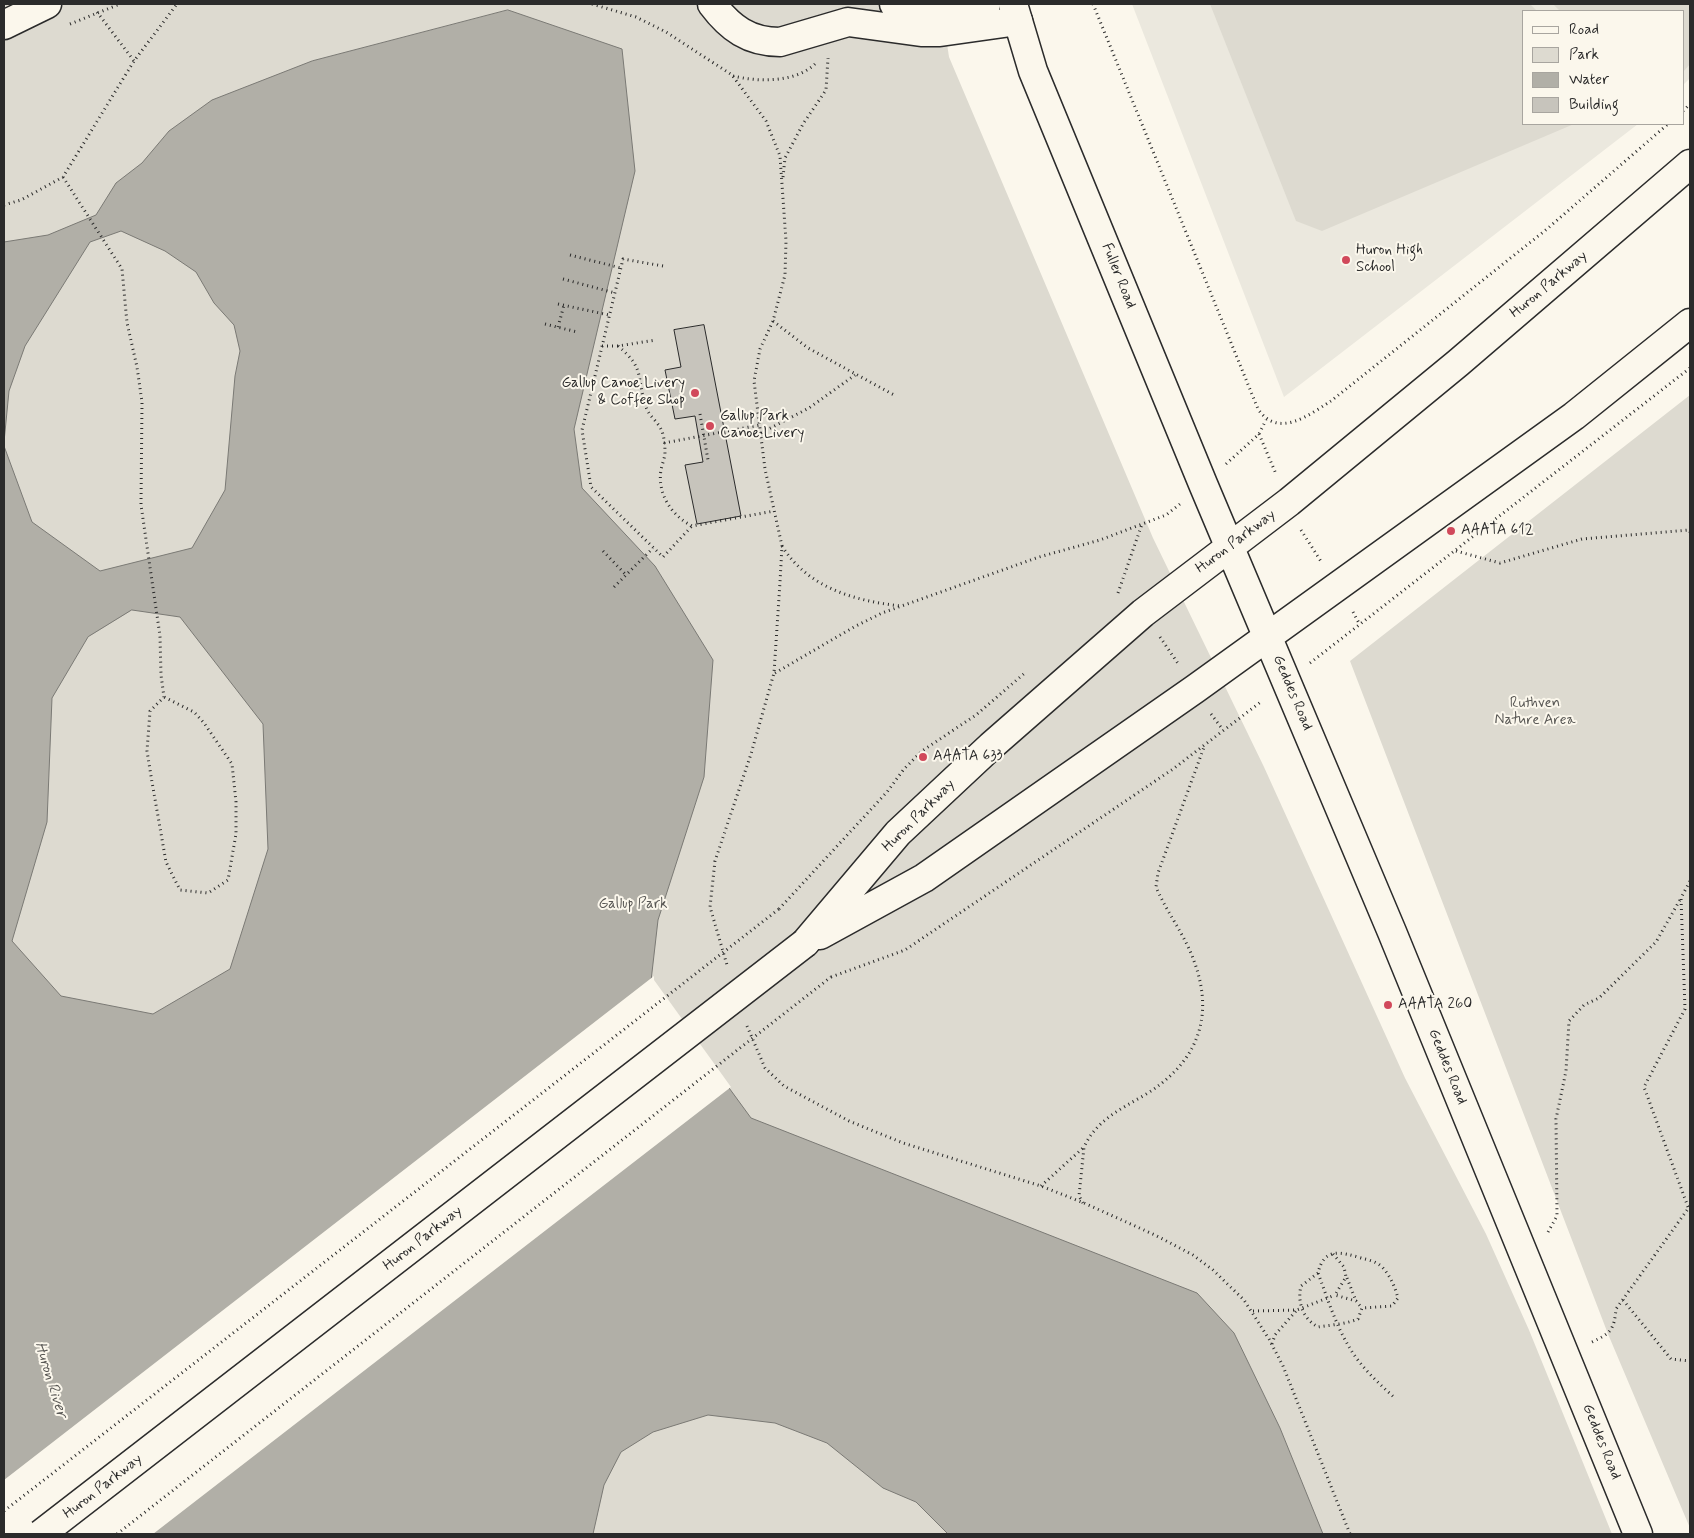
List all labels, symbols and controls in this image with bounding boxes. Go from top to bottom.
legend [1522,10,1684,125]
text: Road [1569,20,1599,40]
text: Park [1569,45,1599,65]
text: Water [1569,70,1609,90]
text: Building [1569,95,1619,115]
street label: Fuller Road [1097,241,1139,311]
place label: Huron High School [1356,242,1423,277]
street label: Huron Parkway [1507,247,1591,323]
marker: Huron High School [1340,254,1352,266]
place label: Gallup Canoe Livery & Coffee Shop [562,375,685,410]
marker: Gallup Canoe Livery & Coffee Shop [689,387,701,399]
place label: Gallup Park Canoe Livery [720,408,804,443]
marker: Gallup Park Canoe Livery [704,420,716,432]
street label: Huron Parkway [1193,506,1279,578]
place label: AAATA 612 [1461,522,1534,540]
marker: AAATA 612 [1445,525,1457,537]
street label: Geddes Road [1268,653,1316,733]
park label: Ruthven Nature Area [1494,695,1576,730]
place label: AAATA 633 [933,748,1003,766]
marker: AAATA 633 [917,751,929,763]
street label: Huron Parkway [879,776,959,856]
park label: Gallup Park [599,896,667,914]
place label: AAATA 260 [1398,996,1472,1014]
marker: AAATA 260 [1382,999,1394,1011]
street label: Geddes Road [1424,1027,1470,1107]
street label: Huron Parkway [380,1203,466,1275]
water label: Huron River [29,1340,71,1420]
street label: Geddes Road [1578,1402,1624,1482]
street label: Huron Parkway [60,1451,146,1523]

